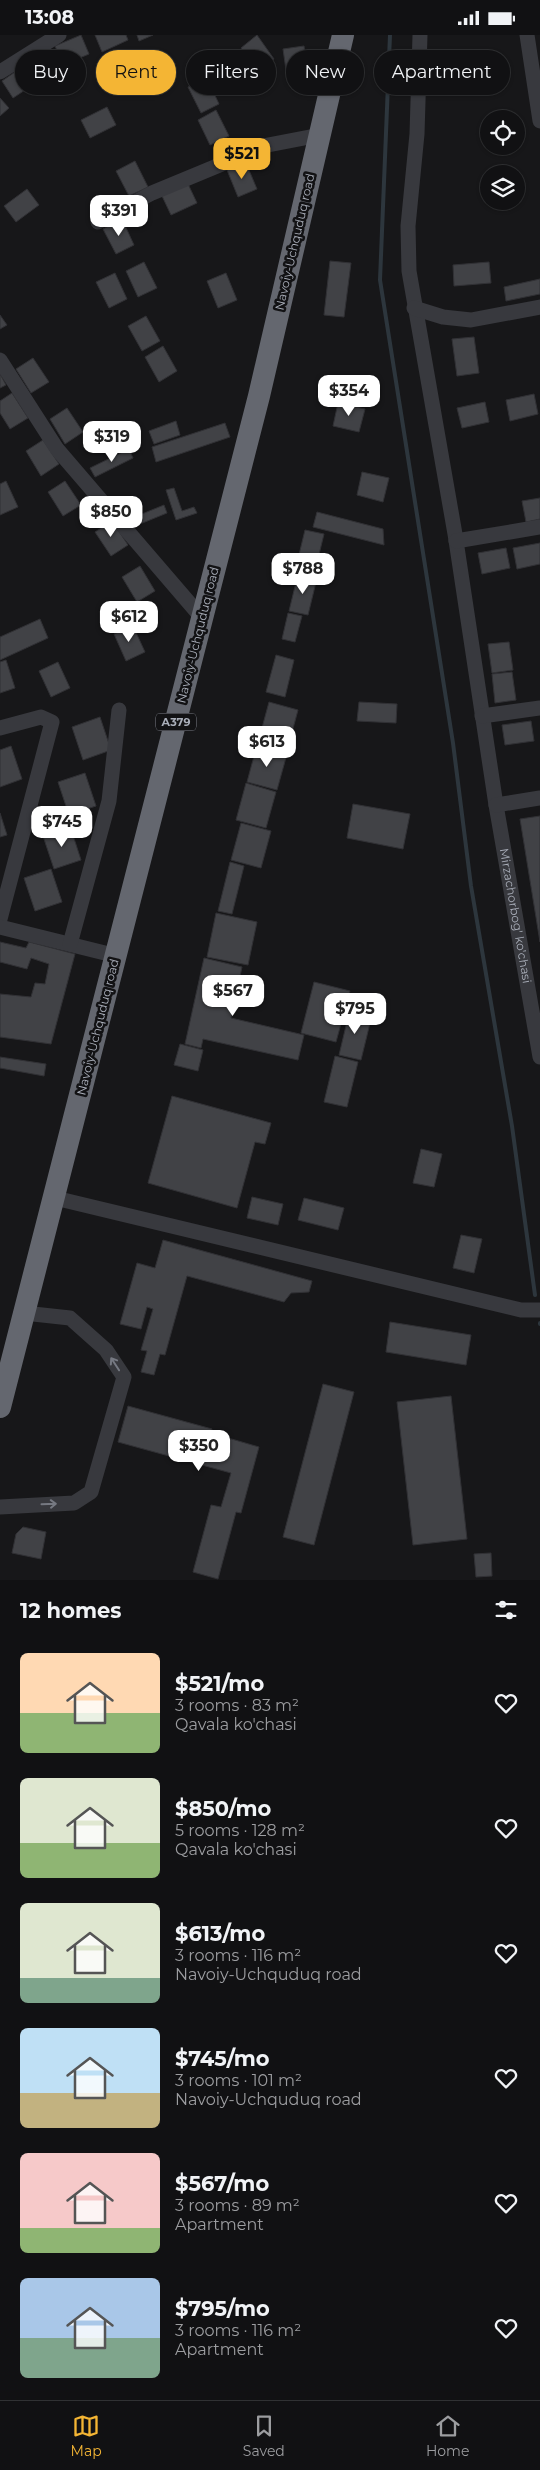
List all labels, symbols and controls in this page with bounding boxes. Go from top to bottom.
text: 13:08 [25,6,74,29]
chip: Buy [15,50,86,95]
chip: Rent [96,50,176,95]
chip: Filters [186,50,276,95]
chip: New [286,50,364,95]
chip: Apartment [374,50,510,95]
map controls [480,110,525,210]
button: locate [480,110,525,155]
pin: $521 [212,137,272,180]
text: $521 [224,144,260,163]
button: layers [480,165,525,210]
street label: Navoiy-Uchquduq road [271,172,318,312]
pin: $391 [89,195,149,237]
text: $391 [101,201,137,220]
pin: $354 [319,375,379,417]
text: $354 [329,381,369,400]
pin: $319 [82,421,142,463]
text: $319 [94,427,130,446]
pin: $850 [81,495,141,538]
text: $850 [90,502,132,521]
pin: $788 [273,553,333,595]
text: $788 [283,559,323,578]
street label: Navoiy-Uchquduq road [173,565,222,705]
pin: $612 [99,601,159,643]
text: $612 [111,607,147,626]
road number: A379 [156,714,196,731]
pin: $613 [237,725,297,768]
text: $613 [249,732,285,751]
pin: $745 [32,805,92,848]
text: $745 [42,812,82,831]
street label: Mirzachorbog' ko'chasi [497,847,535,984]
street label: Navoiy-Uchquduq road [73,957,122,1097]
pin: $567 [203,975,263,1017]
text: $567 [213,981,253,1000]
pin: $795 [325,993,385,1035]
text: $795 [335,999,375,1018]
one-way arrow [110,1358,120,1372]
pin: $350 [169,1429,229,1472]
text: $350 [179,1436,219,1455]
one-way arrow [40,1499,56,1508]
icon: filters [492,1596,520,1624]
text: 12 homes [20,1598,121,1623]
text: $521/mo [175,1671,264,1696]
icon: home [60,1673,120,1733]
icon: heart [492,1689,520,1717]
text: 3 rooms · 83 m² [175,1696,299,1715]
text: Qavala ko'chasi [175,1715,297,1734]
text: $850/mo [175,1796,271,1821]
icon: home [60,1798,120,1858]
icon: heart [492,1814,520,1842]
text: 5 rooms · 128 m² [175,1821,305,1840]
text: Qavala ko'chasi [175,1840,297,1859]
text: $613/mo [175,1921,265,1946]
icon: home [60,1923,120,1983]
icon: heart [492,1939,520,1967]
text: 3 rooms · 116 m² [175,1946,301,1965]
text: Navoiy-Uchquduq road [175,1965,362,1984]
text: $745/mo [175,2046,270,2071]
icon: home [60,2048,120,2108]
icon: heart [492,2064,520,2092]
text: 3 rooms · 101 m² [175,2071,302,2090]
text: Navoiy-Uchquduq road [175,2090,362,2109]
text: $567/mo [175,2171,269,2196]
icon: home [60,2173,120,2233]
icon: heart [492,2189,520,2217]
text: 3 rooms · 89 m² [175,2196,300,2215]
text: Apartment [175,2215,264,2234]
text: $795/mo [175,2296,270,2321]
icon: home [60,2298,120,2358]
icon: heart [492,2314,520,2342]
text: 3 rooms · 116 m² [175,2321,301,2340]
text: Apartment [175,2340,264,2359]
tab: Map [71,2412,102,2460]
tab: Saved [243,2412,285,2460]
tab: Home [426,2412,469,2460]

